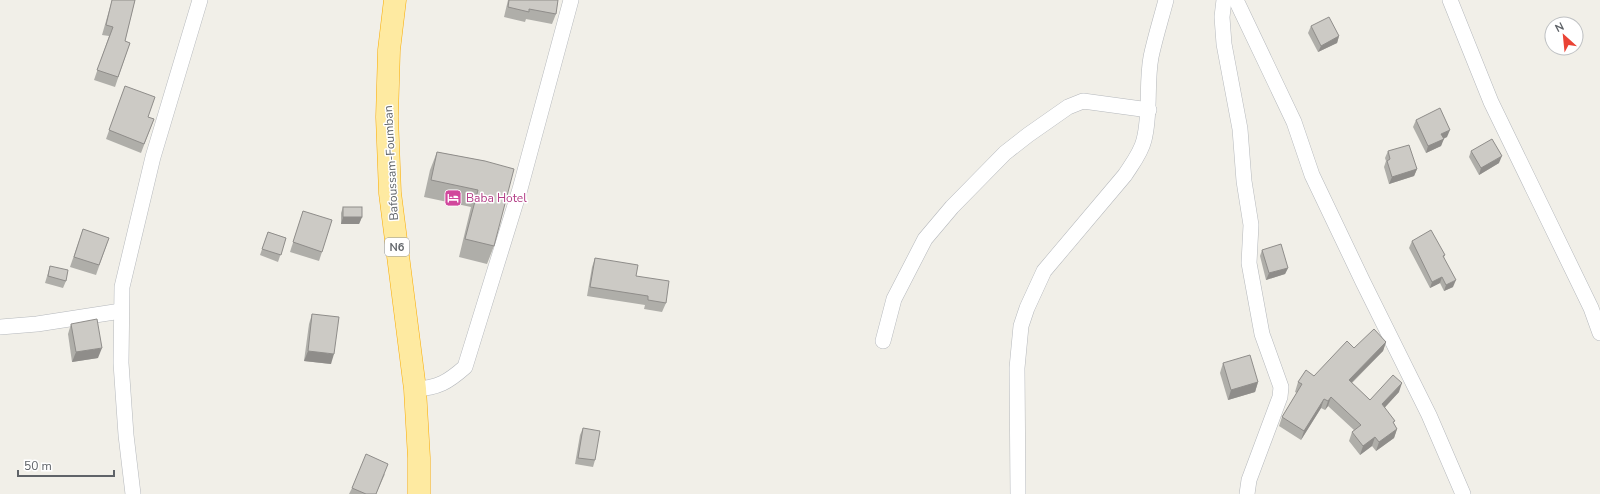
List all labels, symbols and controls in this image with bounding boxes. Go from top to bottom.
north arrow [1544,16,1584,56]
text: N [1553,19,1567,36]
street label: Bafoussam-Foumban [380,105,402,221]
hotel icon: Baba Hotel [443,188,463,208]
place label: Baba Hotel [466,190,527,206]
road number: N6 [385,238,409,256]
scale bar [18,452,114,478]
text: 50 m [24,458,52,474]

